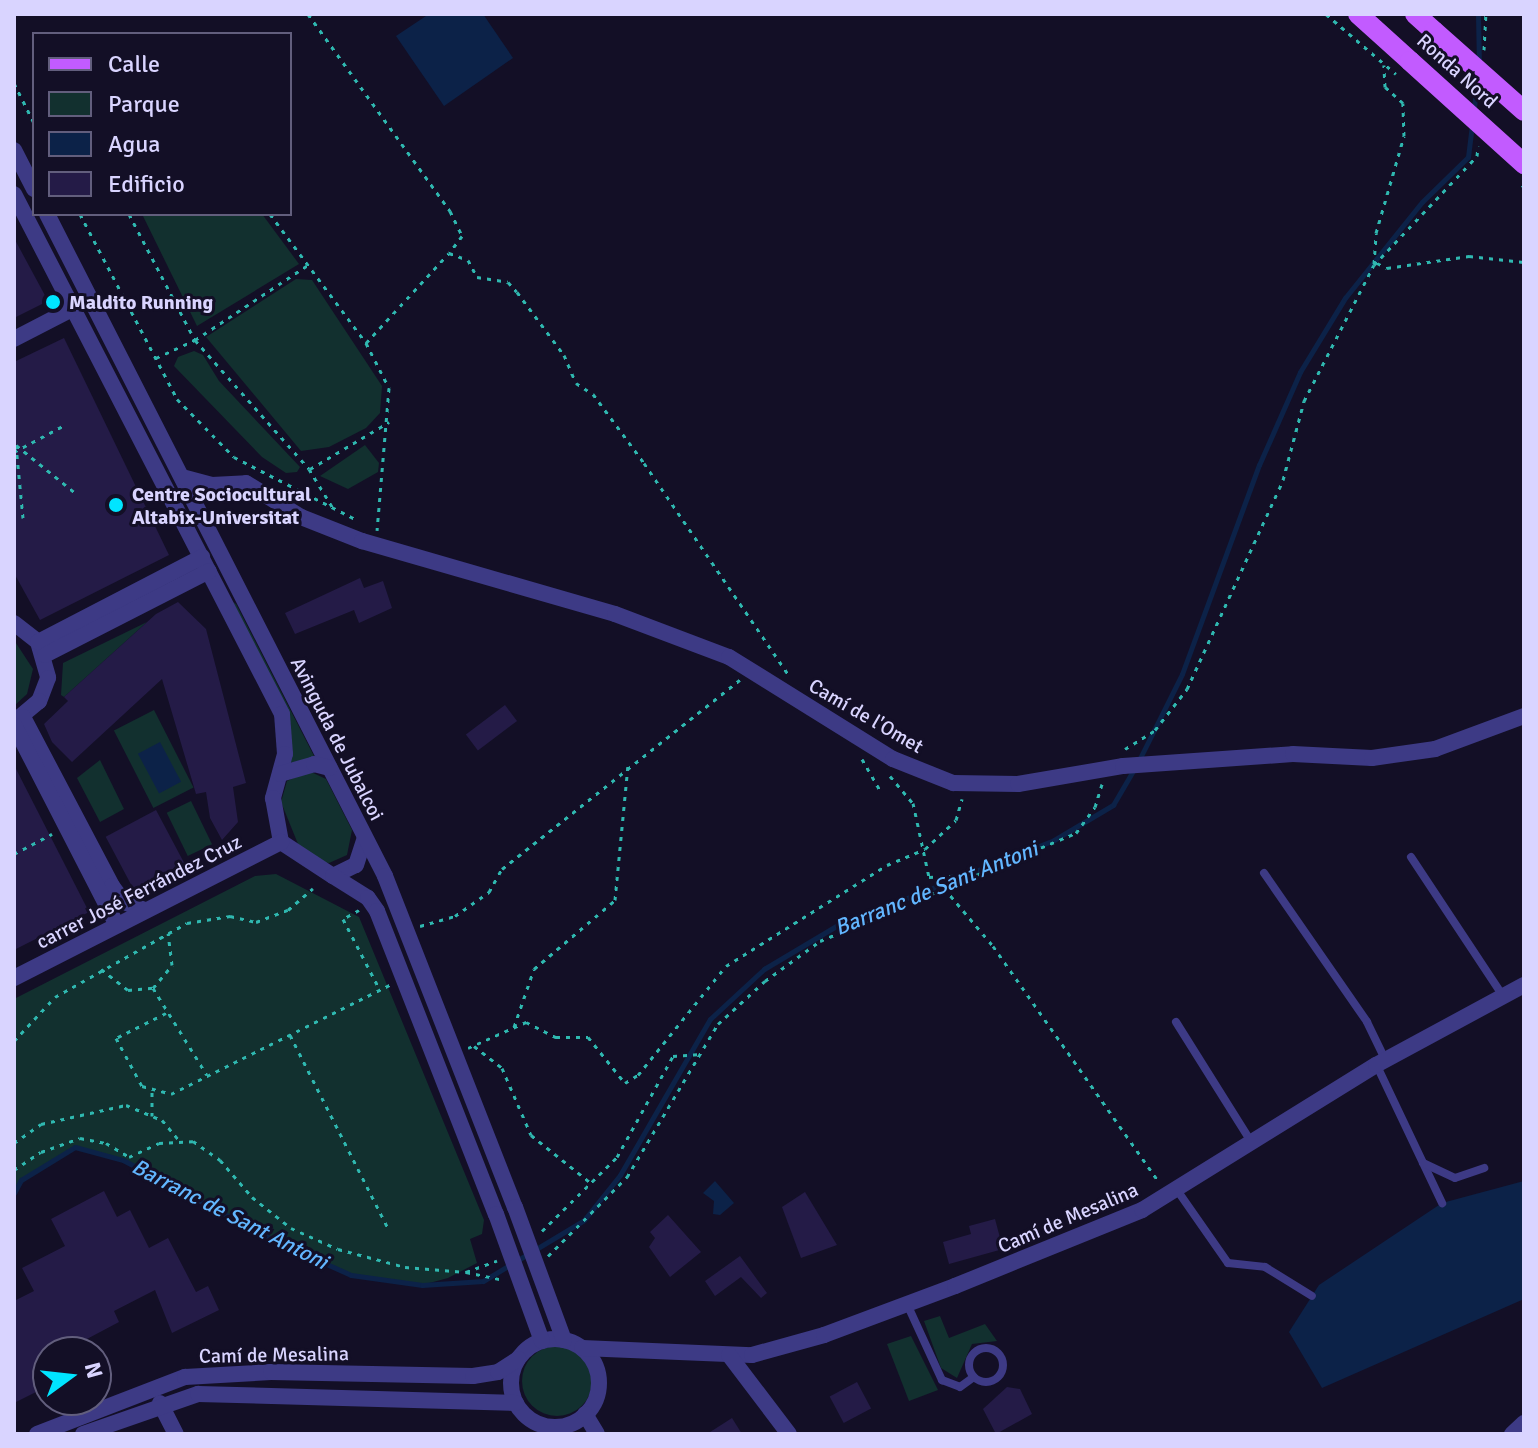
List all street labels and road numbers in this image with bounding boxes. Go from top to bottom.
street label: Ronda Nord [1412,29,1502,113]
street label: Avinguda de Jubalcoi [285,653,389,825]
street label: Camí de l'Omet [804,674,928,758]
street label: carrer José Ferrández Cruz [32,830,246,954]
street label: Camí de Mesalina [994,1178,1142,1258]
street label: Camí de Mesalina [199,1342,349,1368]

